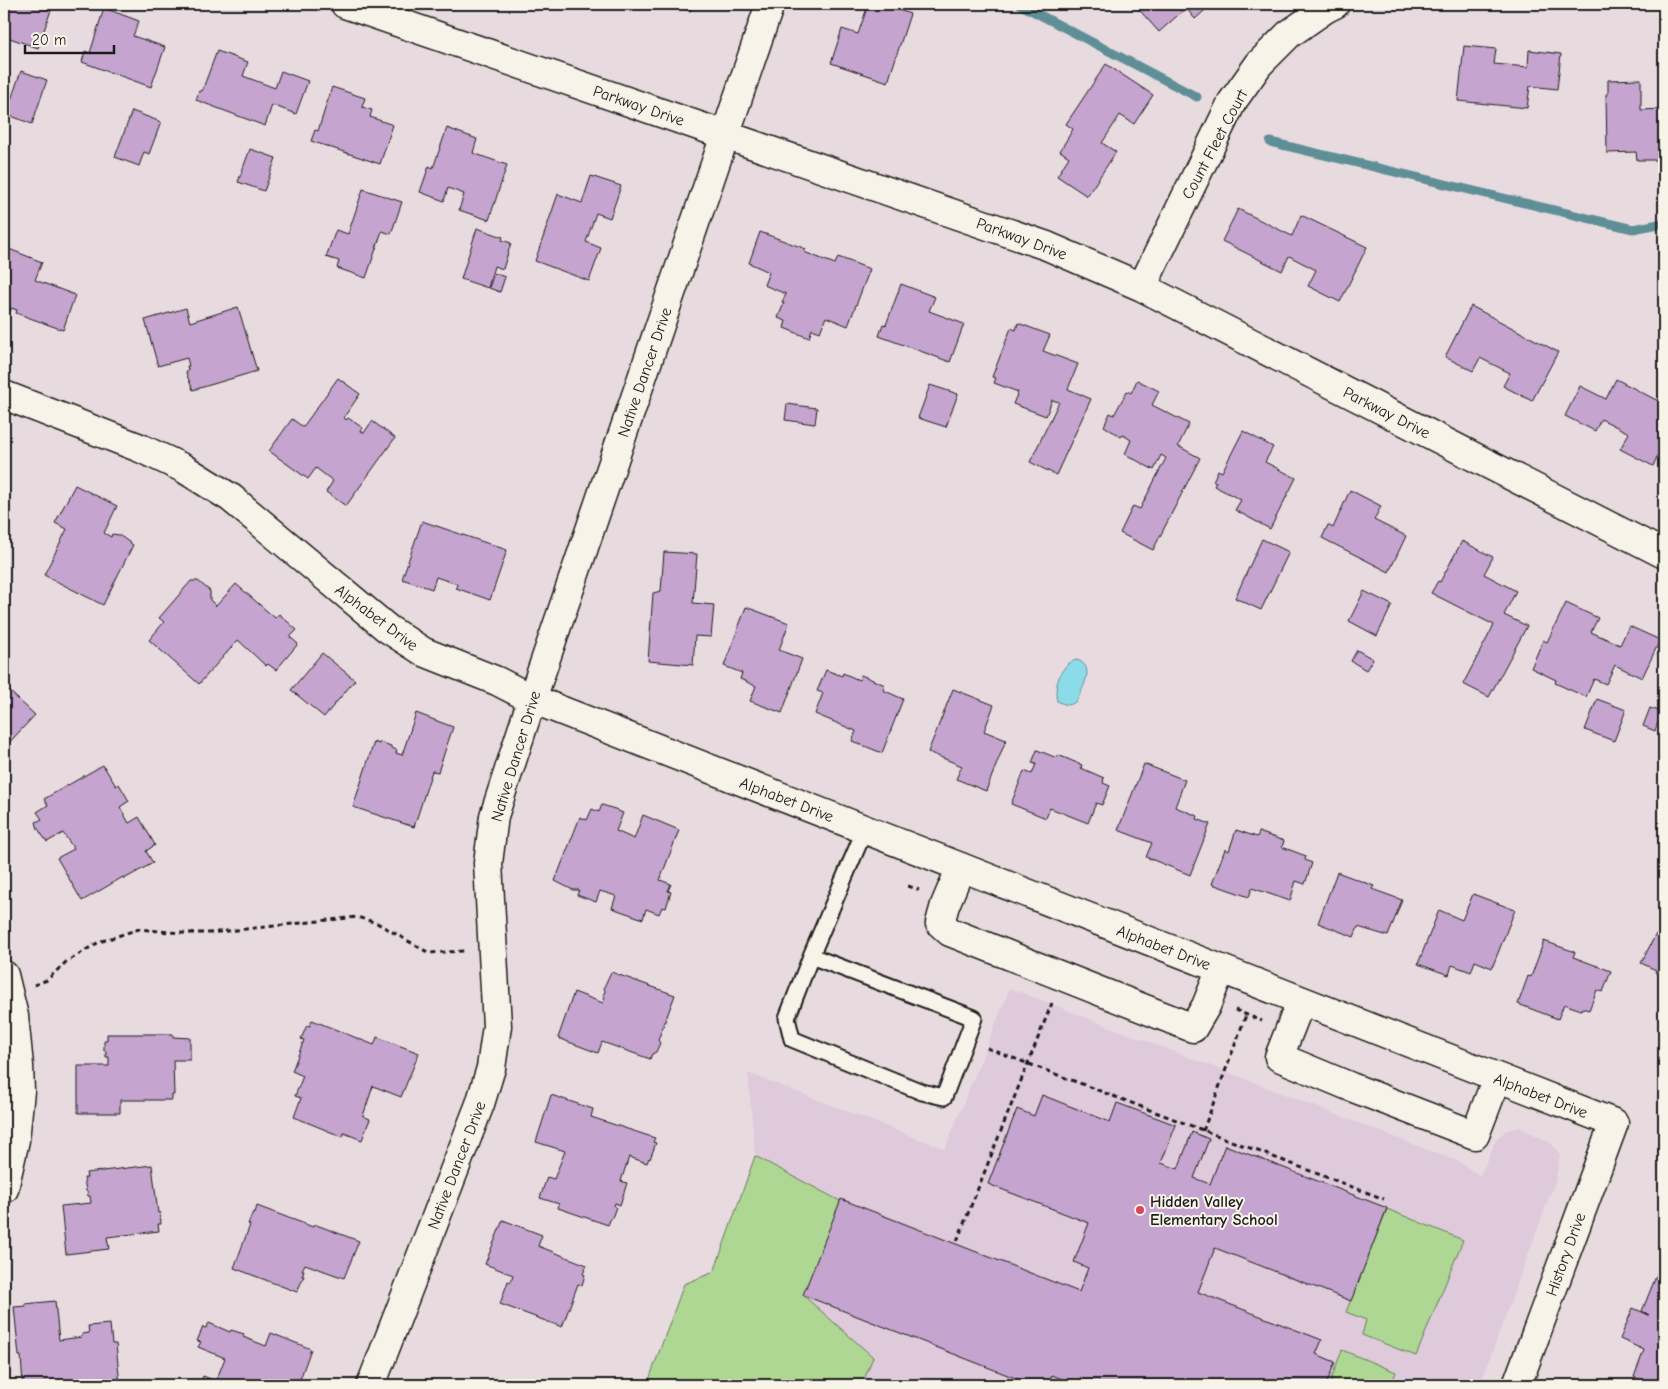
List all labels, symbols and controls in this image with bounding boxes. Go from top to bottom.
scale bar [25,22,114,54]
text: 20 m [32,31,66,49]
street label: Parkway Drive [591,82,687,130]
street label: Count Fleet Court [1178,86,1252,202]
street label: Parkway Drive [974,214,1069,264]
street label: Native Dancer Drive [614,305,676,439]
street label: Parkway Drive [1340,383,1433,442]
street label: Alphabet Drive [331,581,421,655]
street label: Native Dancer Drive [488,689,544,824]
street label: Alphabet Drive [737,774,836,826]
street label: Alphabet Drive [1114,922,1213,974]
street label: Alphabet Drive [1491,1070,1590,1122]
street label: Native Dancer Drive [424,1099,490,1232]
place label: Hidden Valley Elementary School [1150,1193,1278,1229]
marker: Hidden Valley Elementary School [1134,1204,1146,1216]
street label: History Drive [1542,1210,1589,1299]

